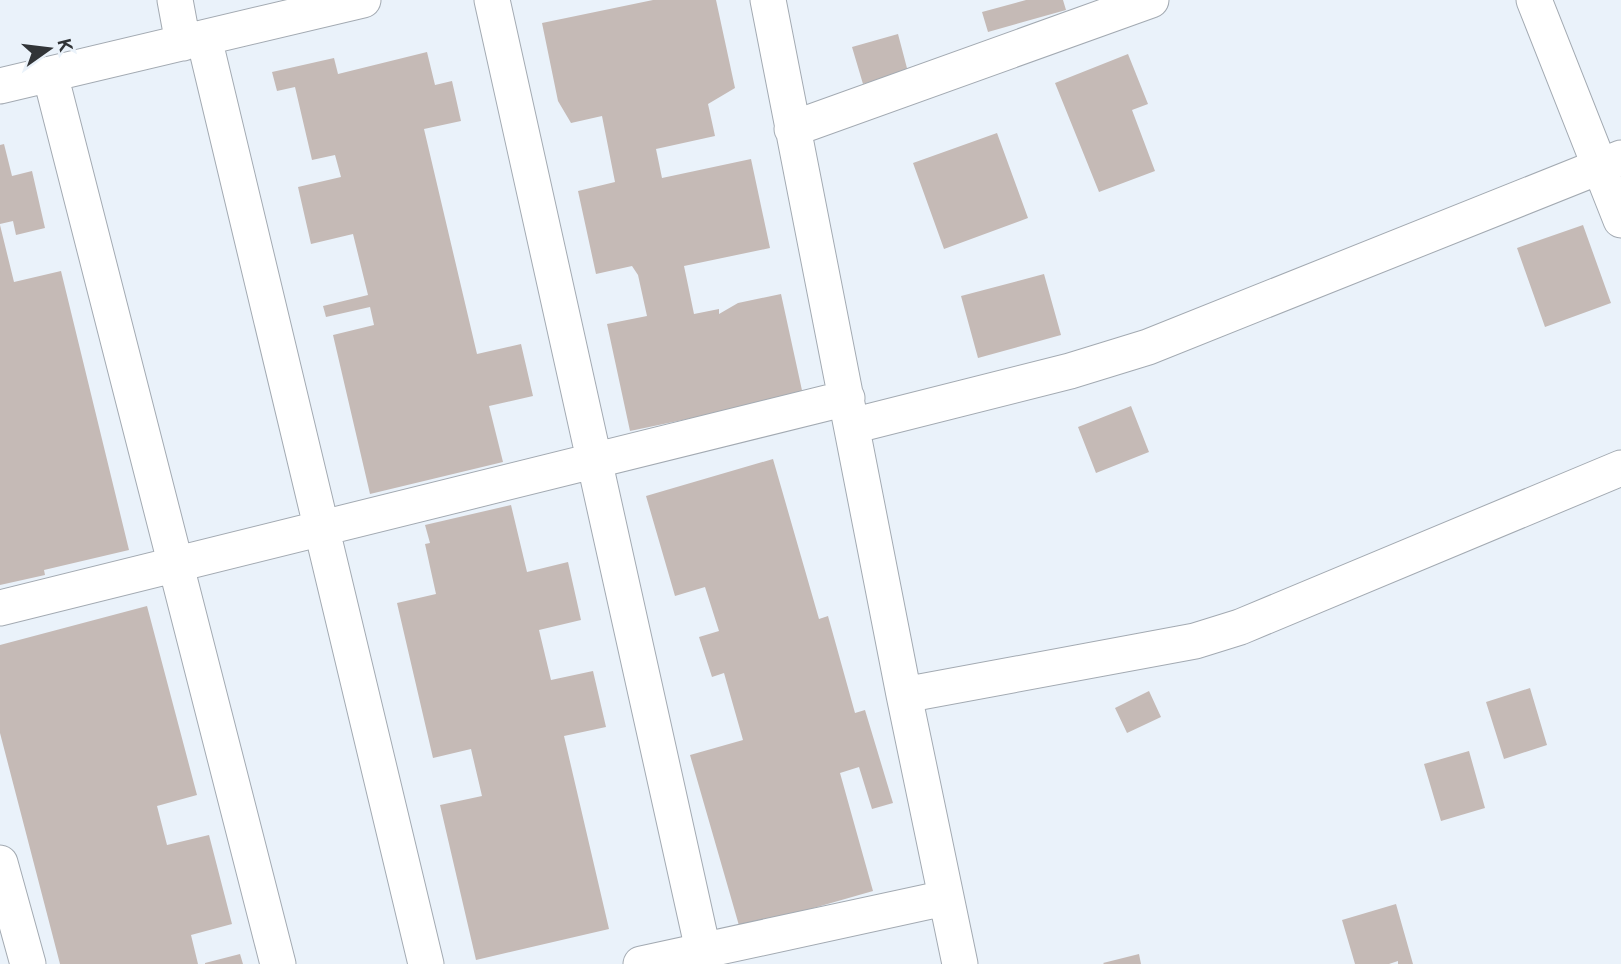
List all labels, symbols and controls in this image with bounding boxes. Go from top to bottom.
north arrow [14,14,84,84]
text: K [52,36,78,54]

